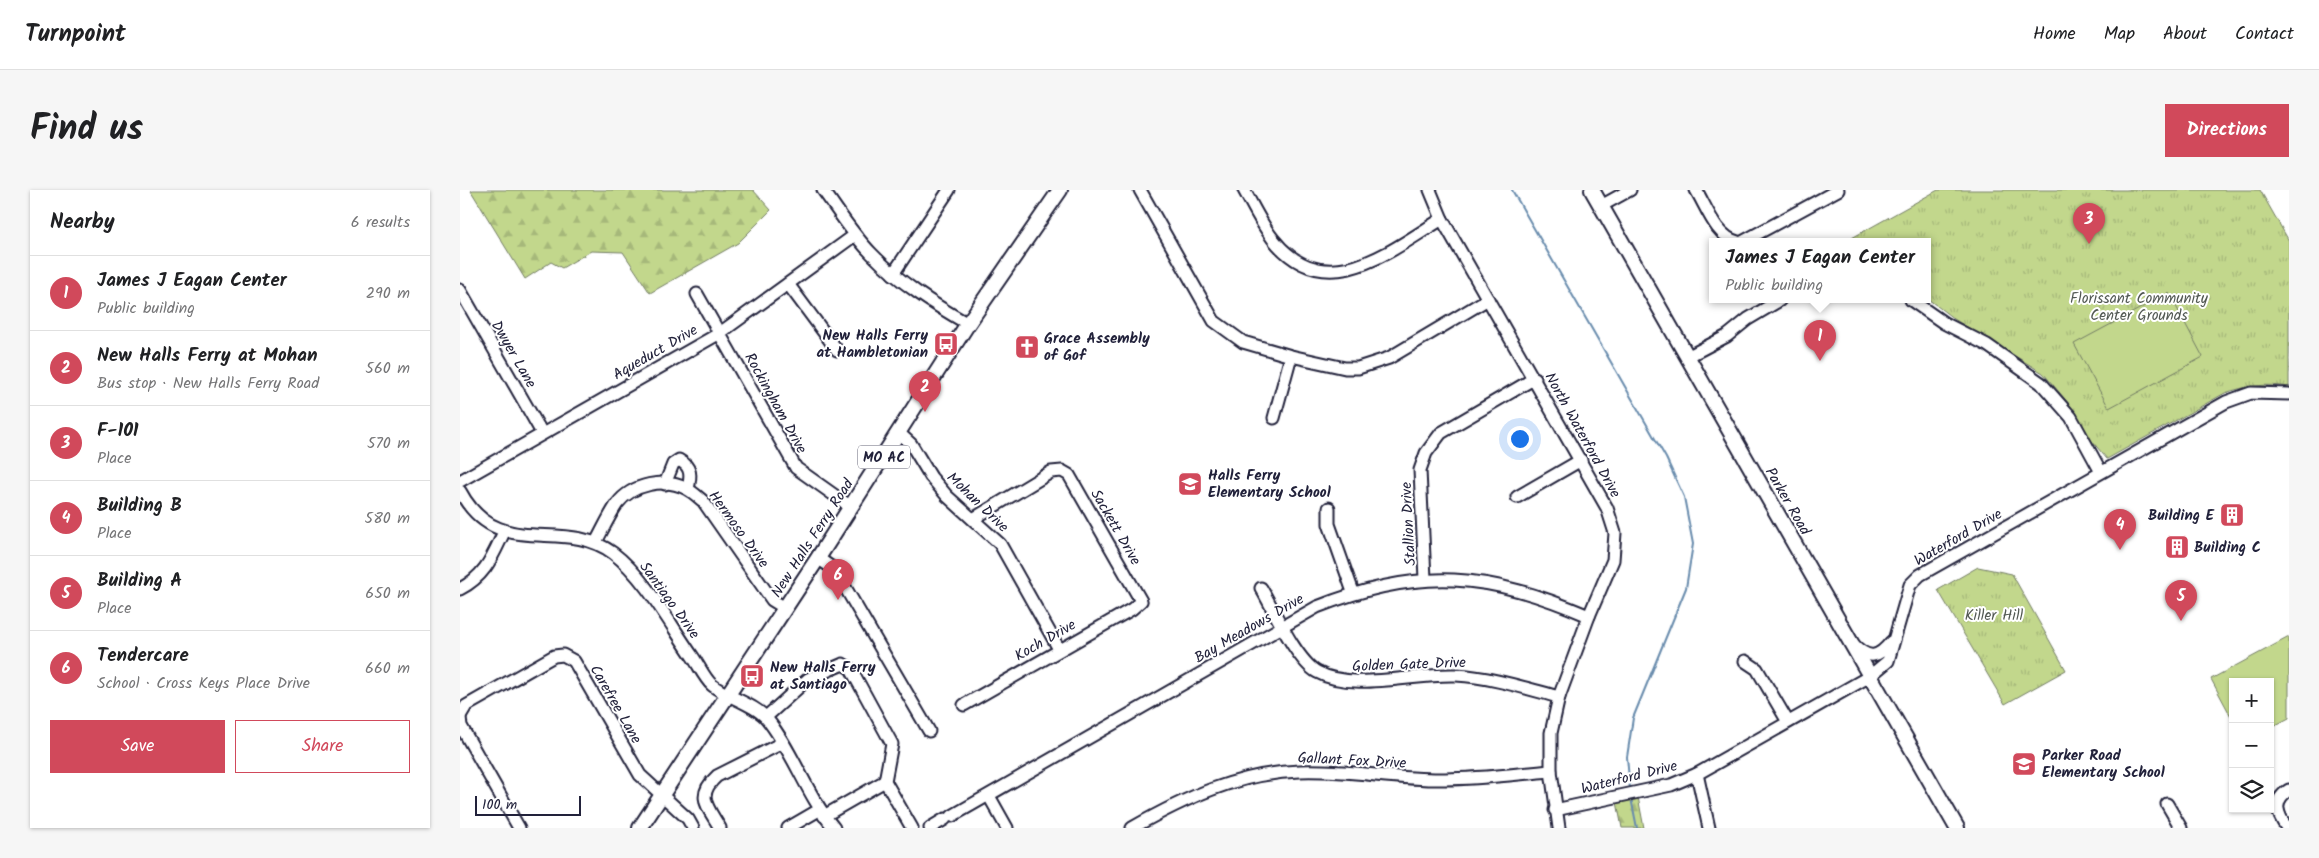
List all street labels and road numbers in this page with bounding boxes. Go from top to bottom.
street label: Dwyer Lane [484,316,542,393]
street label: Aqueduct Drive [608,319,703,387]
street label: Rockingham Drive [737,349,813,459]
street label: North Waterford Drive [1538,368,1627,503]
road number: MO AC [858,446,910,468]
street label: Parker Road [1758,463,1817,540]
street label: Mohan Drive [941,467,1014,539]
street label: New Halls Ferry Road [765,474,861,603]
street label: Stallion Drive [1395,481,1423,566]
street label: Sackett Drive [1084,485,1147,570]
street label: Hermoso Drive [702,486,775,574]
street label: Waterford Drive [1910,503,2007,573]
street label: Santiago Drive [633,557,706,645]
street label: Bay Meadows Drive [1190,588,1309,670]
street label: Koch Drive [1010,613,1081,668]
street label: Golden Gate Drive [1352,651,1467,679]
street label: Carefree Lane [583,660,648,749]
street label: Gallant Fox Drive [1297,746,1407,776]
street label: Waterford Drive [1579,754,1680,802]

